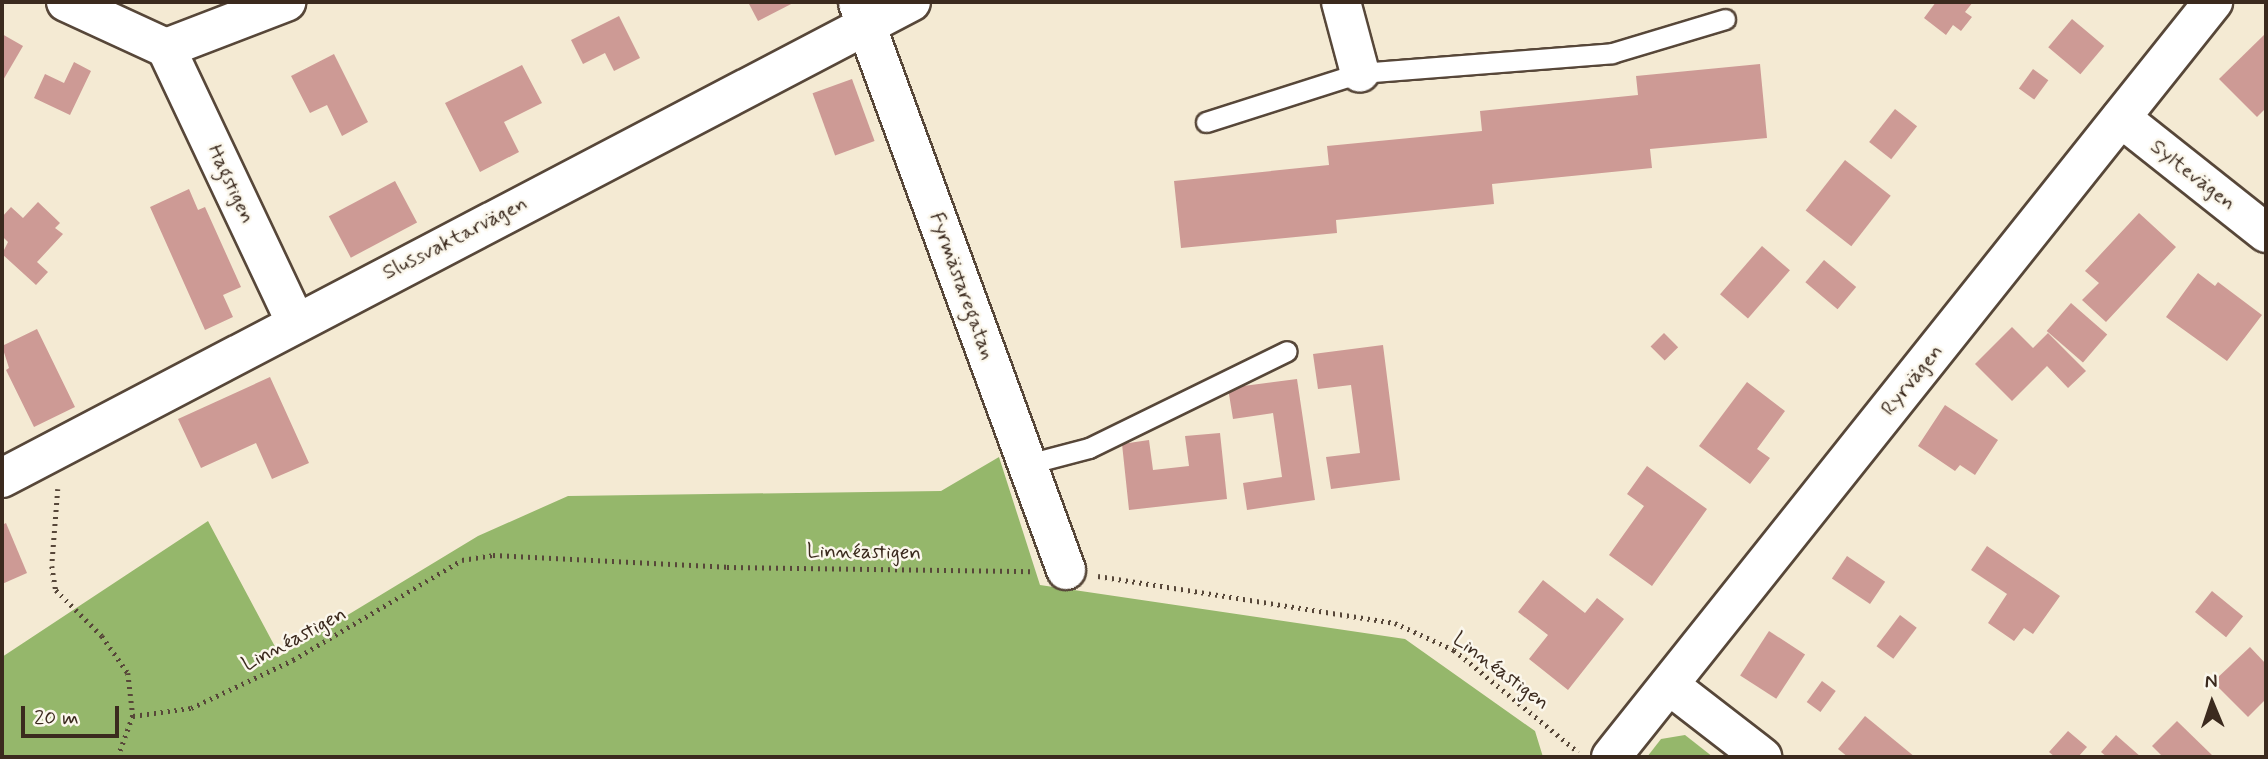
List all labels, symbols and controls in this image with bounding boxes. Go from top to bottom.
street label: Syltevägen [2145,134,2241,216]
street label: Hagstigen [202,141,260,227]
street label: Slussvaktarvägen [378,191,532,285]
street label: Fyrmästaregatan [924,209,1000,363]
street label: Ryrvägen [1876,339,1948,421]
street label: Linnéastigen [807,538,921,566]
street label: Linnéastigen [238,601,350,677]
street label: Linnéastigen [1448,626,1554,716]
north arrow [2177,668,2247,738]
text: N [2204,669,2218,694]
scale bar [24,692,122,736]
text: 20 m [34,704,79,732]

